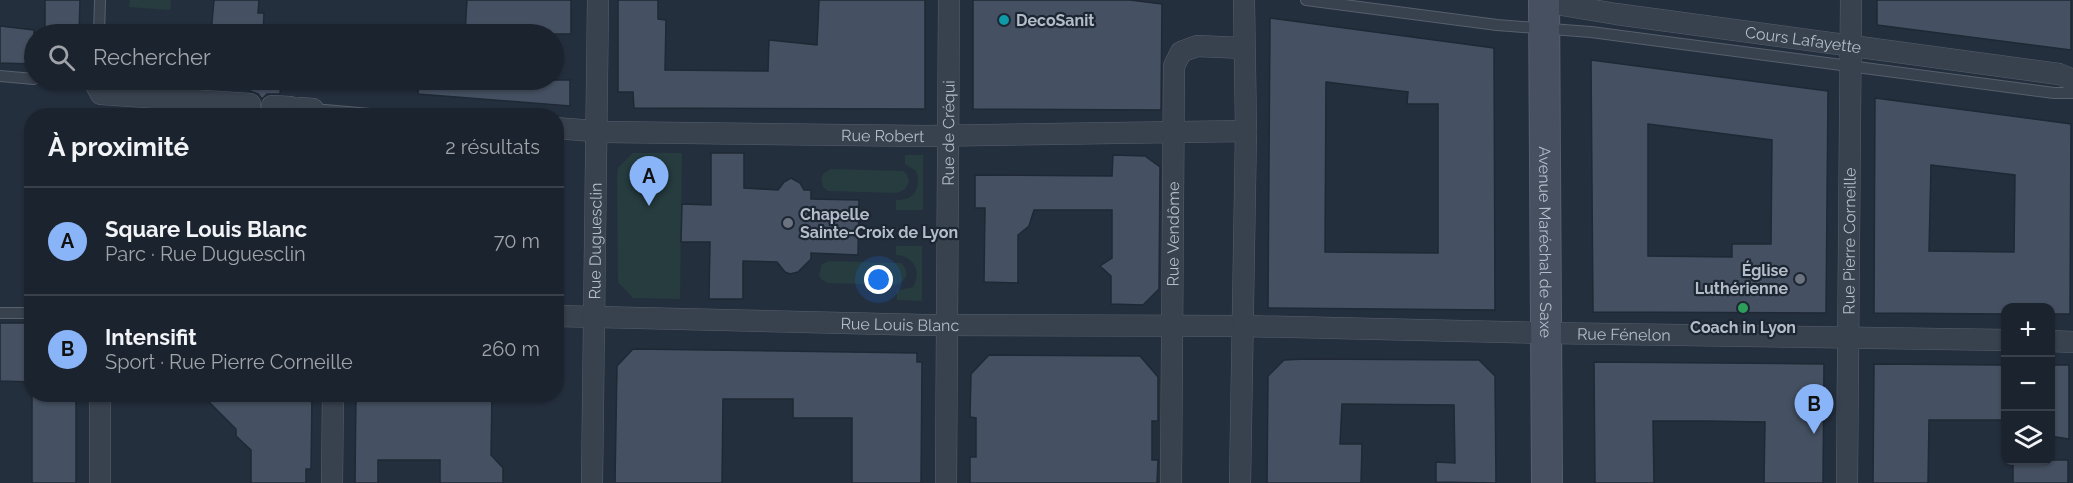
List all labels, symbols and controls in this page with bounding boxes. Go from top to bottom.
place label: DecoSanit [1016,11,1094,30]
marker: DecoSanit [997,13,1011,27]
street label: Cours Lafayette [1744,22,1862,57]
search box [24,24,564,90]
icon: search [45,41,78,74]
text: Rechercher [93,44,211,70]
street label: Rue de Créqui [938,80,958,186]
street label: Rue Robert [841,125,925,145]
text: À proximité [48,132,189,162]
text: 2 résultats [445,135,540,159]
street label: Avenue Maréchal de Saxe [1535,146,1556,338]
pin: A [630,156,668,206]
street label: Rue Pierre Corneille [1839,167,1859,315]
street label: Rue Vendôme [1163,181,1183,287]
street label: Rue Duguesclin [585,182,605,300]
place label: Chapelle Sainte-Croix de Lyon [800,205,958,242]
text: Square Louis Blanc [105,216,307,242]
marker: Chapelle Sainte-Croix de Lyon [781,216,795,230]
text: A [61,229,74,253]
text: 70 m [494,229,540,253]
text: Parc · Rue Duguesclin [105,242,306,266]
place label: Église Luthérienne [1695,260,1788,298]
your location [864,265,893,294]
marker: Église Luthérienne [1793,272,1807,286]
marker: Coach in Lyon [1736,301,1750,315]
map controls [2001,303,2055,465]
button: + [2001,303,2055,357]
street label: Rue Louis Blanc [840,313,959,335]
place label: Coach in Lyon [1690,318,1796,337]
text: Intensifit [105,324,197,350]
street label: Rue Fénelon [1577,324,1671,344]
text: B [61,337,74,361]
text: 260 m [482,337,540,361]
text: Sport · Rue Pierre Corneille [105,350,353,374]
button: − [2001,357,2055,411]
pin: B [1794,384,1834,434]
button: layers [2001,411,2055,465]

